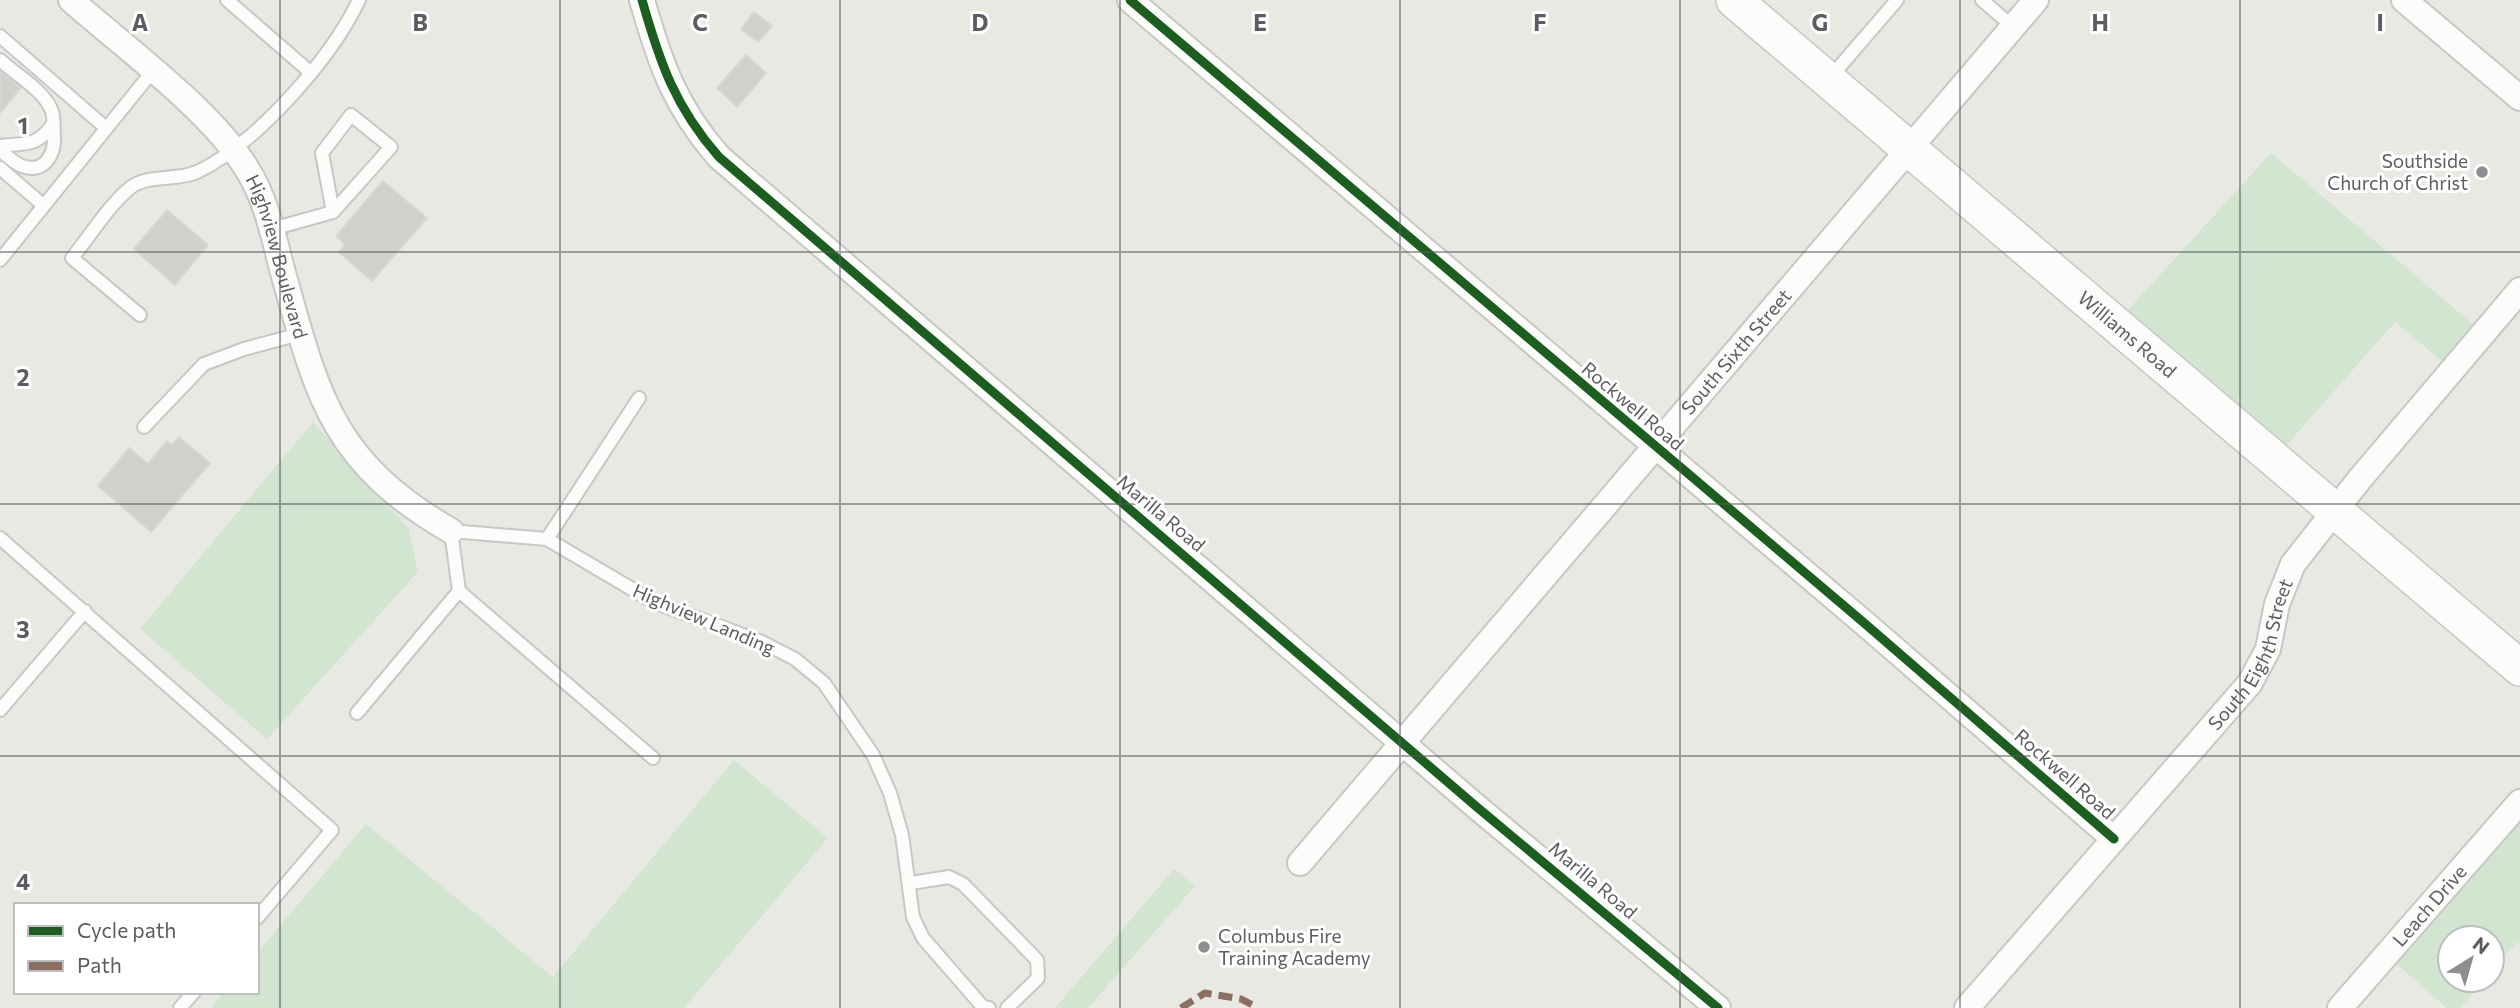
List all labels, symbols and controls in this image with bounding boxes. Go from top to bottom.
text: A [132,8,149,36]
text: B [412,8,428,36]
text: C [692,8,708,36]
text: D [972,8,989,36]
text: E [1253,8,1267,36]
text: F [1533,8,1547,36]
text: G [1812,8,1828,36]
text: H [2091,8,2109,36]
text: I [2376,8,2384,36]
text: 1 [18,111,28,139]
place label: Southside Church of Christ [2327,149,2468,194]
marker: Southside Church of Christ [2474,164,2490,180]
street label: Highview Boulevard [241,170,313,341]
street label: South Sixth Street [1676,284,1796,419]
street label: Williams Road [2074,286,2181,382]
street label: Rockwell Road [1578,356,1689,455]
text: 2 [16,363,30,391]
street label: Marilla Road [1113,469,1210,556]
street label: South Eighth Street [2203,575,2297,734]
street label: Highview Landing [630,578,779,659]
text: 3 [16,615,30,643]
street label: Rockwell Road [2010,724,2120,824]
street label: Marilla Road [1545,836,1642,923]
street label: Leach Drive [2387,860,2471,951]
text: 4 [16,867,30,895]
legend [14,903,259,994]
text: Cycle path [77,917,176,942]
place label: Columbus Fire Training Academy [1218,924,1371,969]
north arrow [2436,924,2506,994]
text: N [2469,932,2494,959]
marker: Columbus Fire Training Academy [1196,939,1212,955]
text: Path [77,952,122,977]

